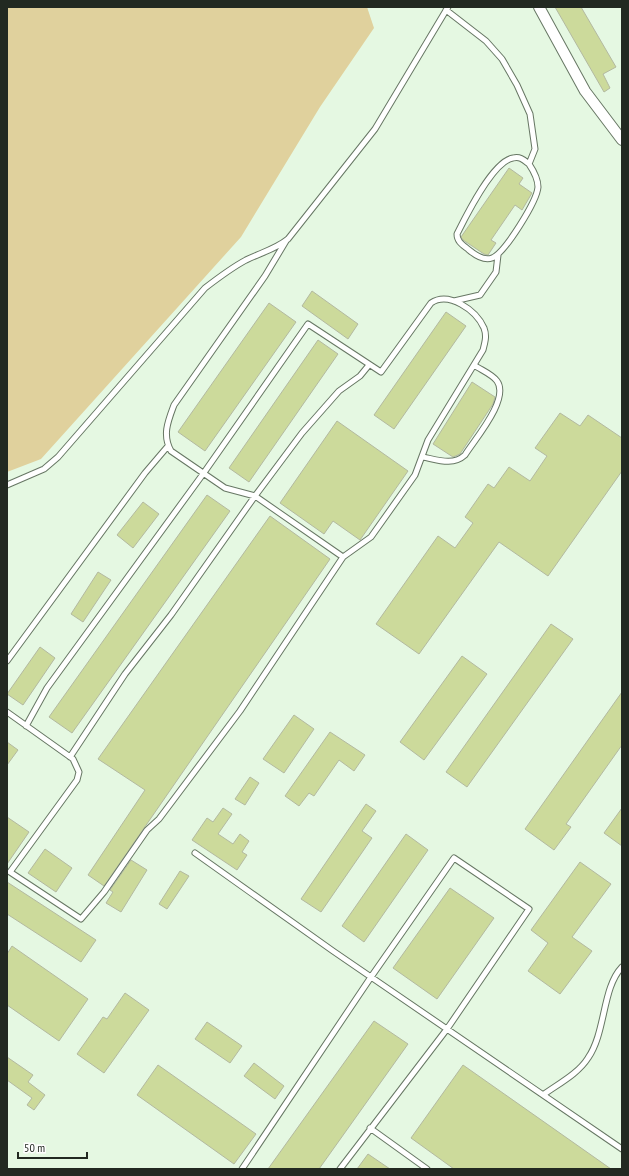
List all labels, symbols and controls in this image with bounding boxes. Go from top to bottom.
scale bar [18,1134,87,1160]
text: 50 m [24,1140,45,1155]

